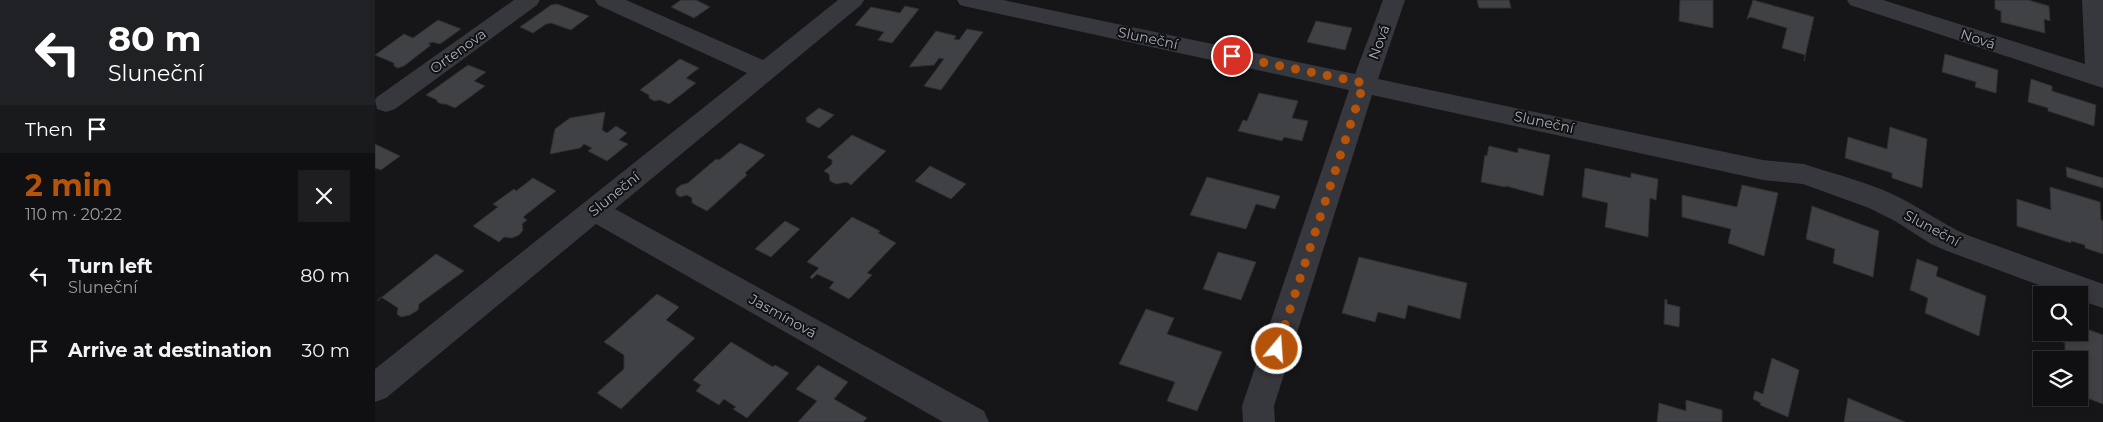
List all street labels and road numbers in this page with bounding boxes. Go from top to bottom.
street label: Nová [1364,22,1394,62]
street label: Sluneční [1116,23,1181,53]
street label: Ortenova [426,25,490,77]
street label: Nová [1958,25,1998,53]
street label: Sluneční [1512,107,1577,137]
street label: Sluneční [585,167,644,220]
street label: Sluneční [1901,206,1964,251]
street label: Jasmínová [745,290,820,342]

